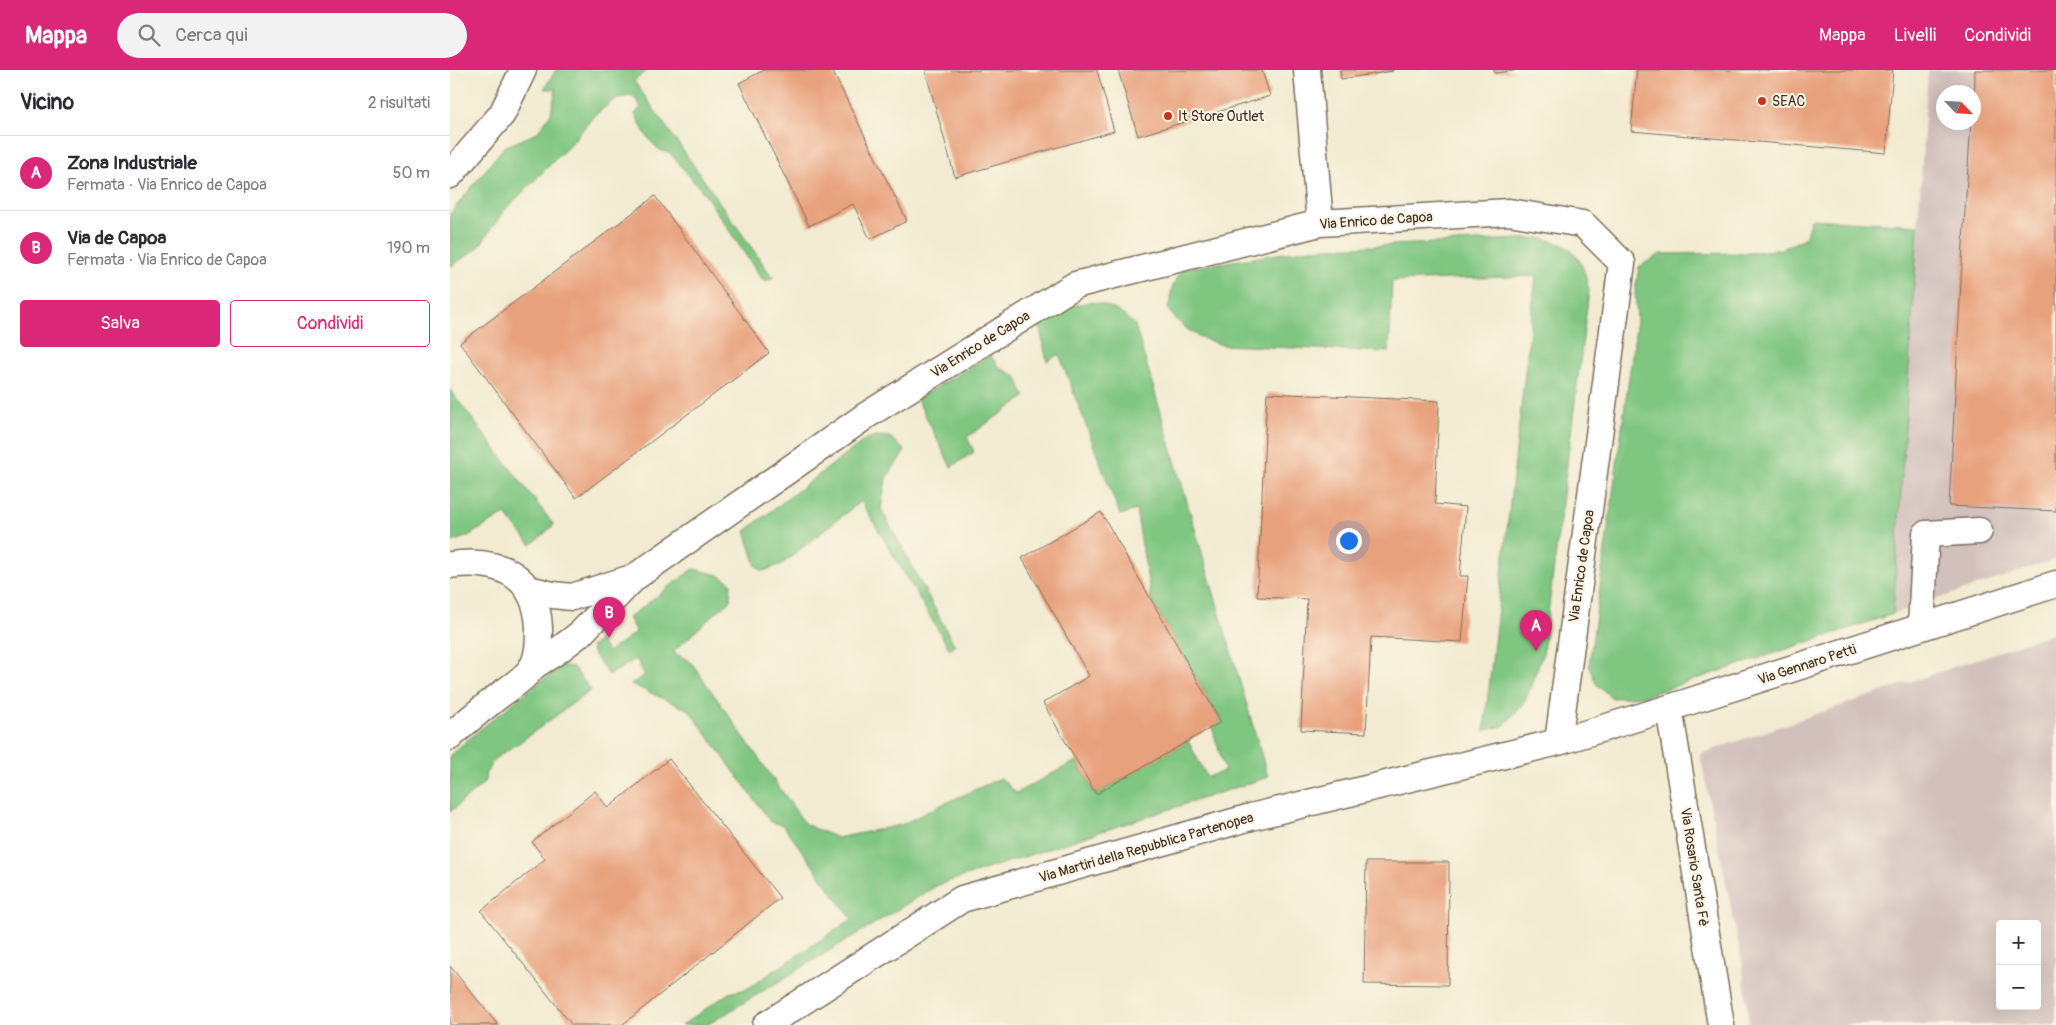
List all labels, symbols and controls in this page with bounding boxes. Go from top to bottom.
search box [117,13,467,58]
text: Mappa [25,21,87,50]
icon: search [135,21,163,49]
text: Cerca qui [175,23,248,47]
text: Mappa [1819,24,1866,47]
text: Livelli [1894,24,1936,47]
text: Condividi [1964,24,2031,47]
north arrow [1936,85,1981,130]
text: Vicino [20,89,74,116]
text: 2 risultati [368,93,430,113]
place label: SEAC [1772,93,1806,110]
marker: SEAC [1756,95,1768,107]
place label: It Store Outlet [1178,108,1264,125]
marker: It Store Outlet [1162,110,1174,122]
text: Zona Industriale [67,151,197,175]
text: A [31,163,41,183]
text: 50 m [393,163,430,183]
text: Fermata · Via Enrico de Capoa [67,175,267,195]
street label: Via Enrico de Capoa [1319,208,1433,233]
text: Via de Capoa [67,226,166,250]
text: B [31,238,41,258]
text: 190 m [387,238,430,258]
text: Fermata · Via Enrico de Capoa [67,250,267,270]
button: Salva [20,300,220,347]
button: Condividi [230,300,430,347]
street label: Via Enrico de Capoa [928,307,1033,382]
street label: Via Enrico de Capoa [1565,509,1598,623]
your location [1336,528,1362,554]
pin: B [593,597,625,638]
pin: A [1520,610,1552,651]
street label: Via Gennaro Petti [1756,640,1859,688]
street label: Via Rosario Santa Fè [1677,806,1712,928]
street label: Via Martiri della Repubblica Partenopea [1037,809,1255,886]
map controls [1996,920,2041,1010]
button: + [1996,920,2041,965]
button: − [1996,965,2041,1010]

